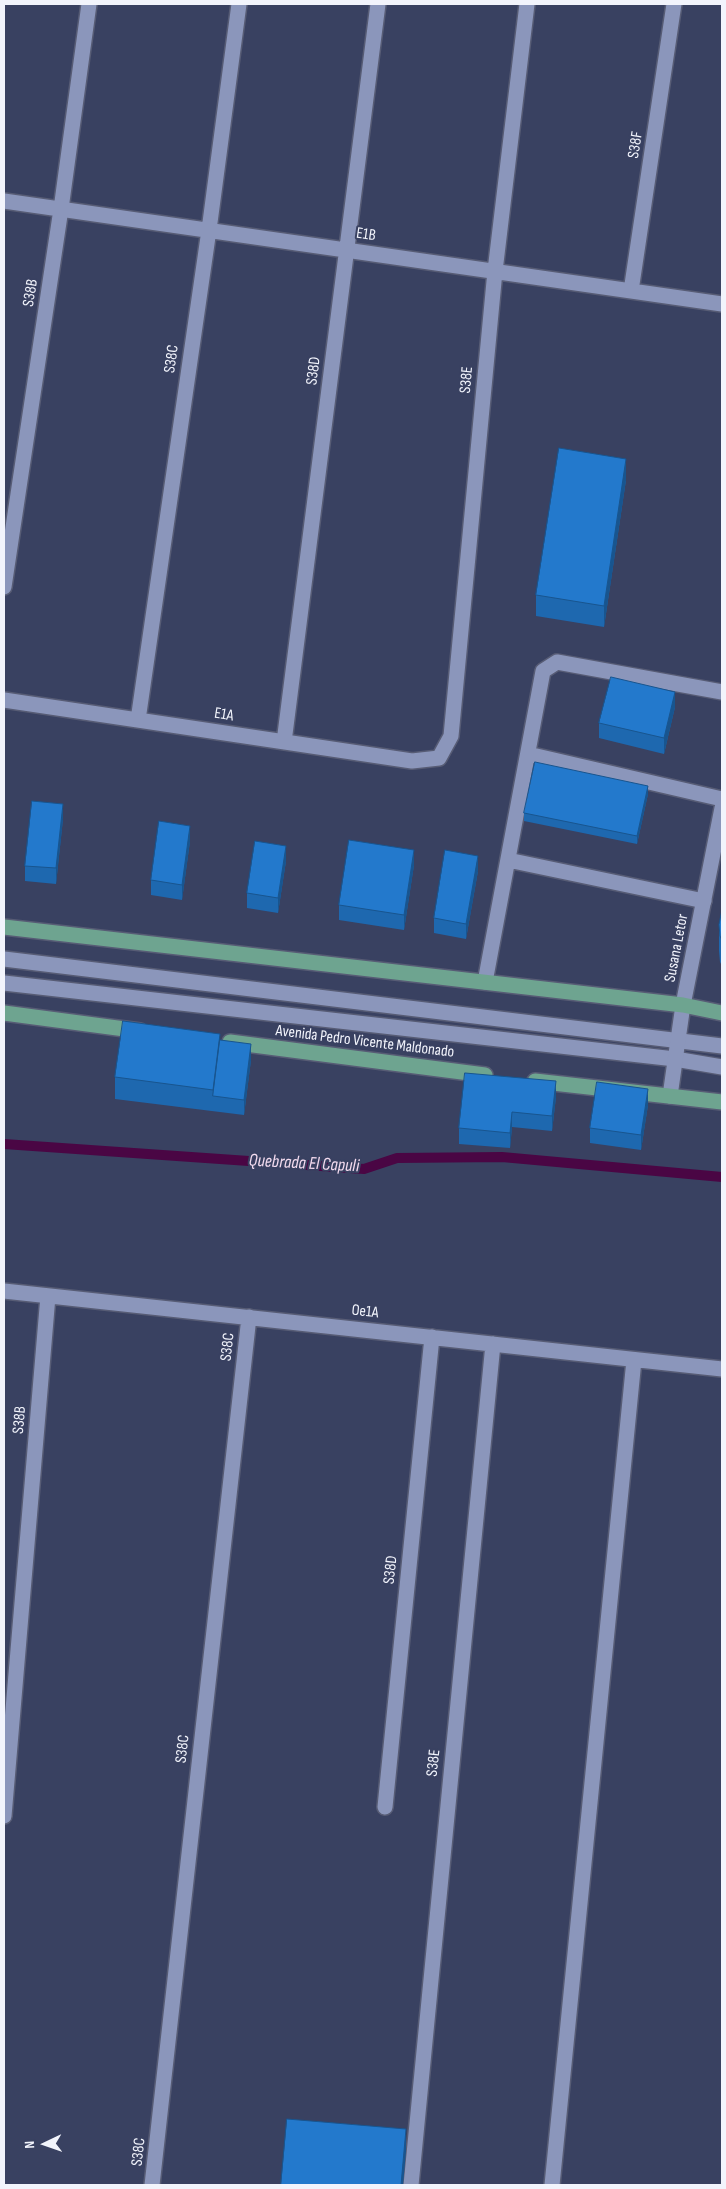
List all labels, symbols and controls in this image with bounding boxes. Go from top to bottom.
street label: S38F [624,130,648,160]
street label: E1B [355,224,377,246]
street label: S38B [19,278,43,308]
street label: S38C [161,344,183,374]
street label: S38D [303,356,325,386]
street label: S38E [456,366,478,394]
street label: E1A [213,704,235,726]
street label: Susana Letor [661,912,693,984]
street label: Avenida Pedro Vicente Maldonado [275,1022,455,1062]
water label: Quebrada El Capuli [248,1150,360,1178]
street label: Oe1A [351,1301,379,1323]
street label: S38C [217,1332,239,1362]
street label: S38B [9,1405,31,1435]
street label: S38D [380,1555,402,1585]
street label: S38C [172,1734,194,1764]
street label: S38E [423,1748,445,1778]
north arrow [20,2119,70,2169]
street label: S38C [128,2137,150,2167]
text: N [21,2141,38,2149]

